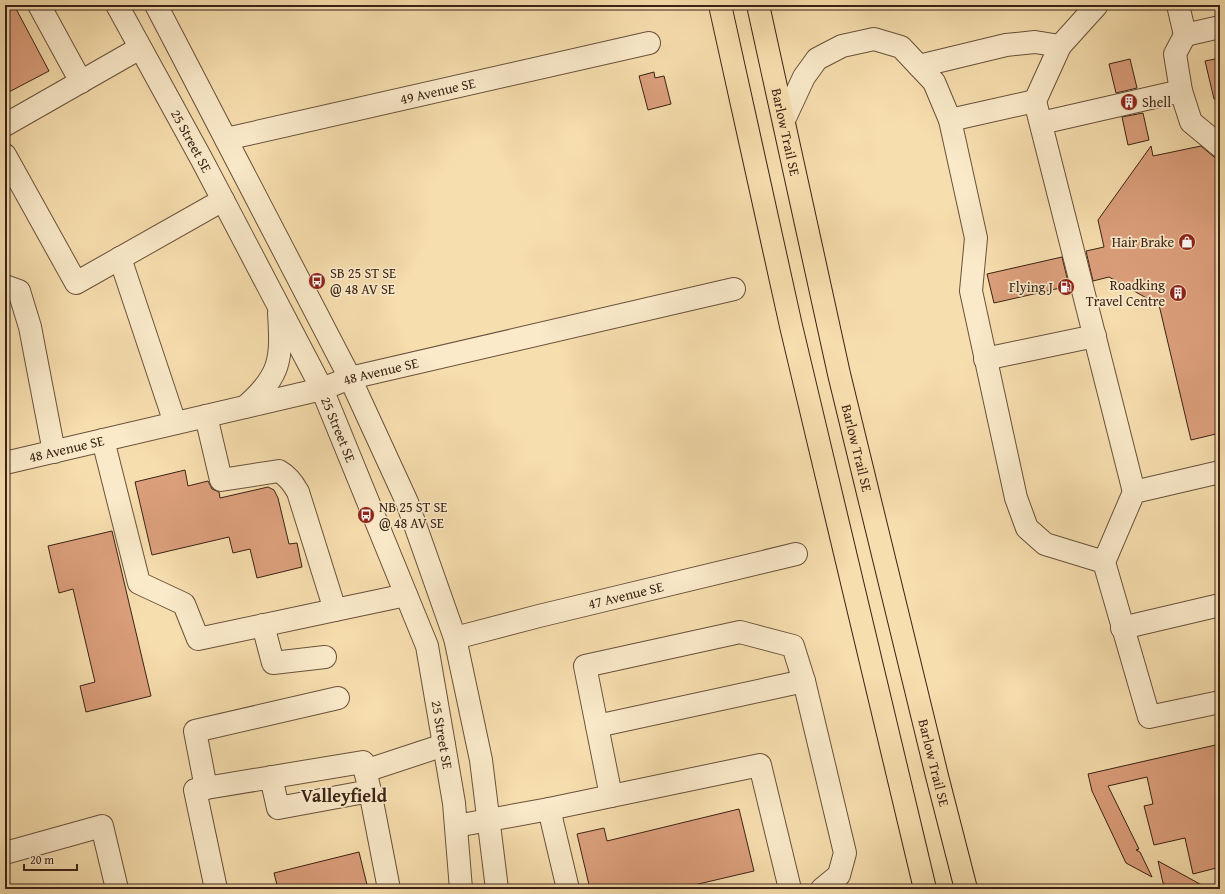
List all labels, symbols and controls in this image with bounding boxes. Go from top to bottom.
street label: 49 Avenue SE [398,73,477,109]
street label: Barlow Trail SE [767,86,805,178]
building icon: Shell [1119,92,1139,112]
place label: Shell [1142,92,1171,112]
street label: 25 Street SE [166,106,217,176]
place label: Hair Brake [1112,232,1174,252]
shop icon: Hair Brake [1177,232,1197,252]
place label: SB 25 ST SE @ 48 AV SE [330,263,396,299]
bus stop icon: SB 25 ST SE @ 48 AV SE [307,271,327,291]
place label: Roadking Travel Centre [1086,275,1165,311]
place label: Flying J [1009,277,1053,297]
fuel station icon: Flying J [1056,277,1076,297]
building icon: Roadking Travel Centre [1168,283,1188,303]
street label: 48 Avenue SE [340,353,420,390]
street label: 25 Street SE [316,394,361,465]
street label: Barlow Trail SE [837,402,877,494]
street label: 48 Avenue SE [27,430,106,467]
place label: NB 25 ST SE @ 48 AV SE [379,497,447,533]
bus stop icon: NB 25 ST SE @ 48 AV SE [356,505,376,525]
street label: 47 Avenue SE [586,576,665,614]
street label: 25 Street SE [427,699,458,771]
street label: Barlow Trail SE [913,717,954,809]
district label: Valleyfield [301,782,388,809]
scale bar [24,846,77,872]
text: 20 m [30,851,54,868]

